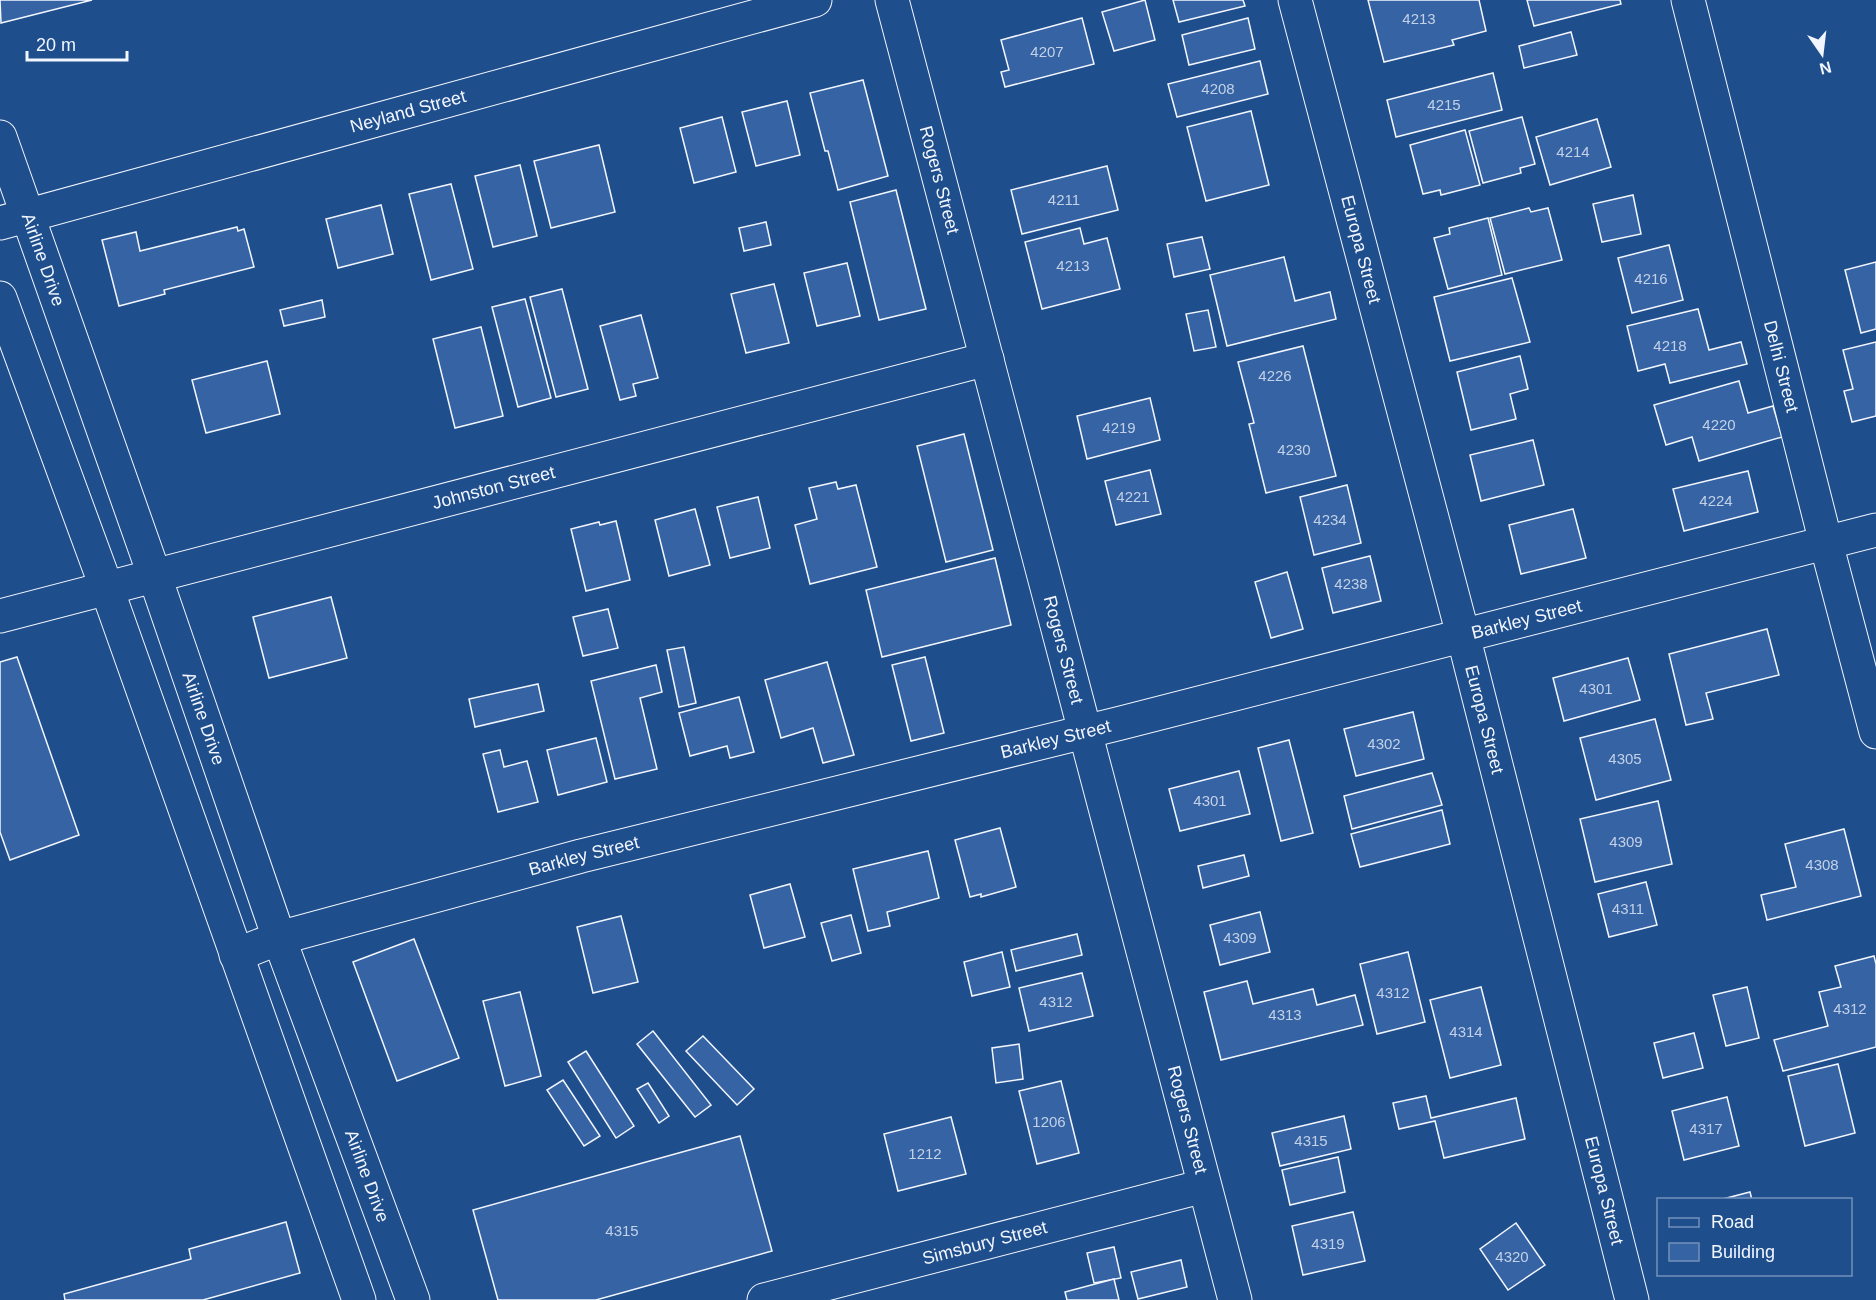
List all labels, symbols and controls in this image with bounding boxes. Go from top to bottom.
house number: 4213 [1402,10,1436,27]
scale bar [27,24,128,62]
north arrow [1792,24,1852,84]
text: 20 m [36,35,76,55]
house number: 4207 [1030,43,1064,60]
text: N [1818,58,1833,78]
house number: 4208 [1201,80,1235,97]
street label: Neyland Street [348,86,468,137]
house number: 4215 [1427,96,1461,113]
street label: Rogers Street [916,124,963,236]
house number: 4214 [1556,143,1590,160]
house number: 4211 [1048,191,1080,208]
street label: Europa Street [1337,193,1385,306]
street label: Airline Drive [18,211,69,309]
house number: 4213 [1056,257,1090,274]
house number: 4216 [1634,270,1668,287]
street label: Delhi Street [1760,318,1802,414]
house number: 4218 [1653,337,1687,354]
house number: 4226 [1258,367,1292,384]
house number: 4220 [1702,416,1736,433]
house number: 4219 [1102,419,1136,436]
house number: 4230 [1277,441,1311,458]
street label: Johnston Street [430,462,557,513]
house number: 4221 [1116,488,1150,505]
house number: 4224 [1699,492,1733,509]
house number: 4234 [1313,511,1347,528]
house number: 4238 [1334,575,1368,592]
street label: Rogers Street [1040,593,1087,706]
street label: Barkley Street [1469,596,1584,643]
street label: Europa Street [1461,663,1508,776]
street label: Airline Drive [178,669,229,768]
house number: 4301 [1579,680,1613,697]
street label: Barkley Street [998,716,1113,762]
house number: 4302 [1367,735,1401,752]
house number: 4305 [1608,750,1642,767]
house number: 4301 [1193,792,1227,809]
street label: Barkley Street [527,832,641,880]
house number: 4309 [1609,833,1643,850]
house number: 4308 [1805,856,1839,873]
house number: 4311 [1612,900,1644,917]
house number: 4309 [1223,929,1257,946]
house number: 4312 [1376,984,1410,1001]
house number: 4312 [1039,993,1073,1010]
house number: 4312 [1833,1000,1867,1017]
house number: 4313 [1268,1006,1302,1023]
house number: 4314 [1449,1023,1483,1040]
street label: Rogers Street [1164,1063,1211,1176]
house number: 1206 [1032,1113,1066,1130]
house number: 4317 [1689,1120,1723,1137]
street label: Airline Drive [341,1127,393,1225]
house number: 4315 [1294,1132,1328,1149]
street label: Europa Street [1581,1134,1628,1247]
house number: 1212 [908,1145,942,1162]
legend [1657,1198,1852,1276]
text: Road [1711,1212,1754,1232]
street label: Simsbury Street [920,1217,1049,1269]
house number: 4315 [605,1222,639,1239]
house number: 4319 [1311,1235,1345,1252]
text: Building [1711,1242,1775,1262]
house number: 4320 [1495,1248,1529,1265]

